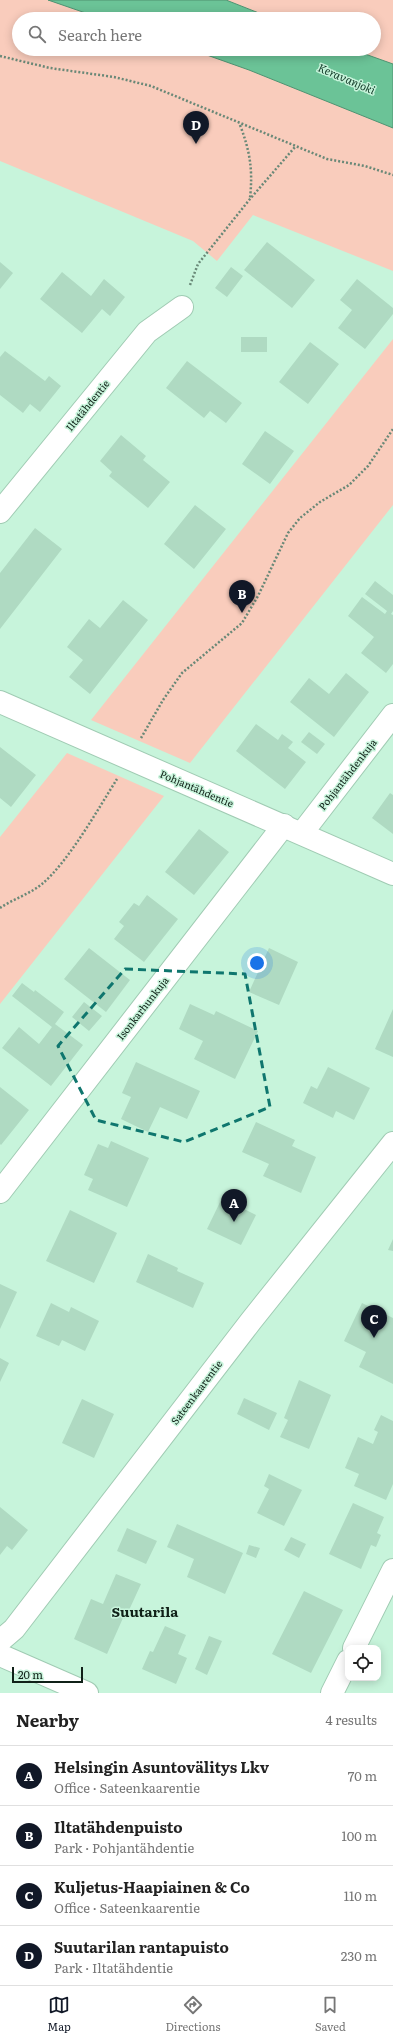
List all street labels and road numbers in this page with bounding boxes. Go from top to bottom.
street label: Iltatähdentie [62,376,112,434]
street label: Pohjantähdenkuja [314,735,380,813]
street label: Pohjantähdentie [158,766,236,810]
street label: Isonkarhunkuja [112,973,172,1043]
street label: Sateenkaarentie [167,1357,225,1427]

